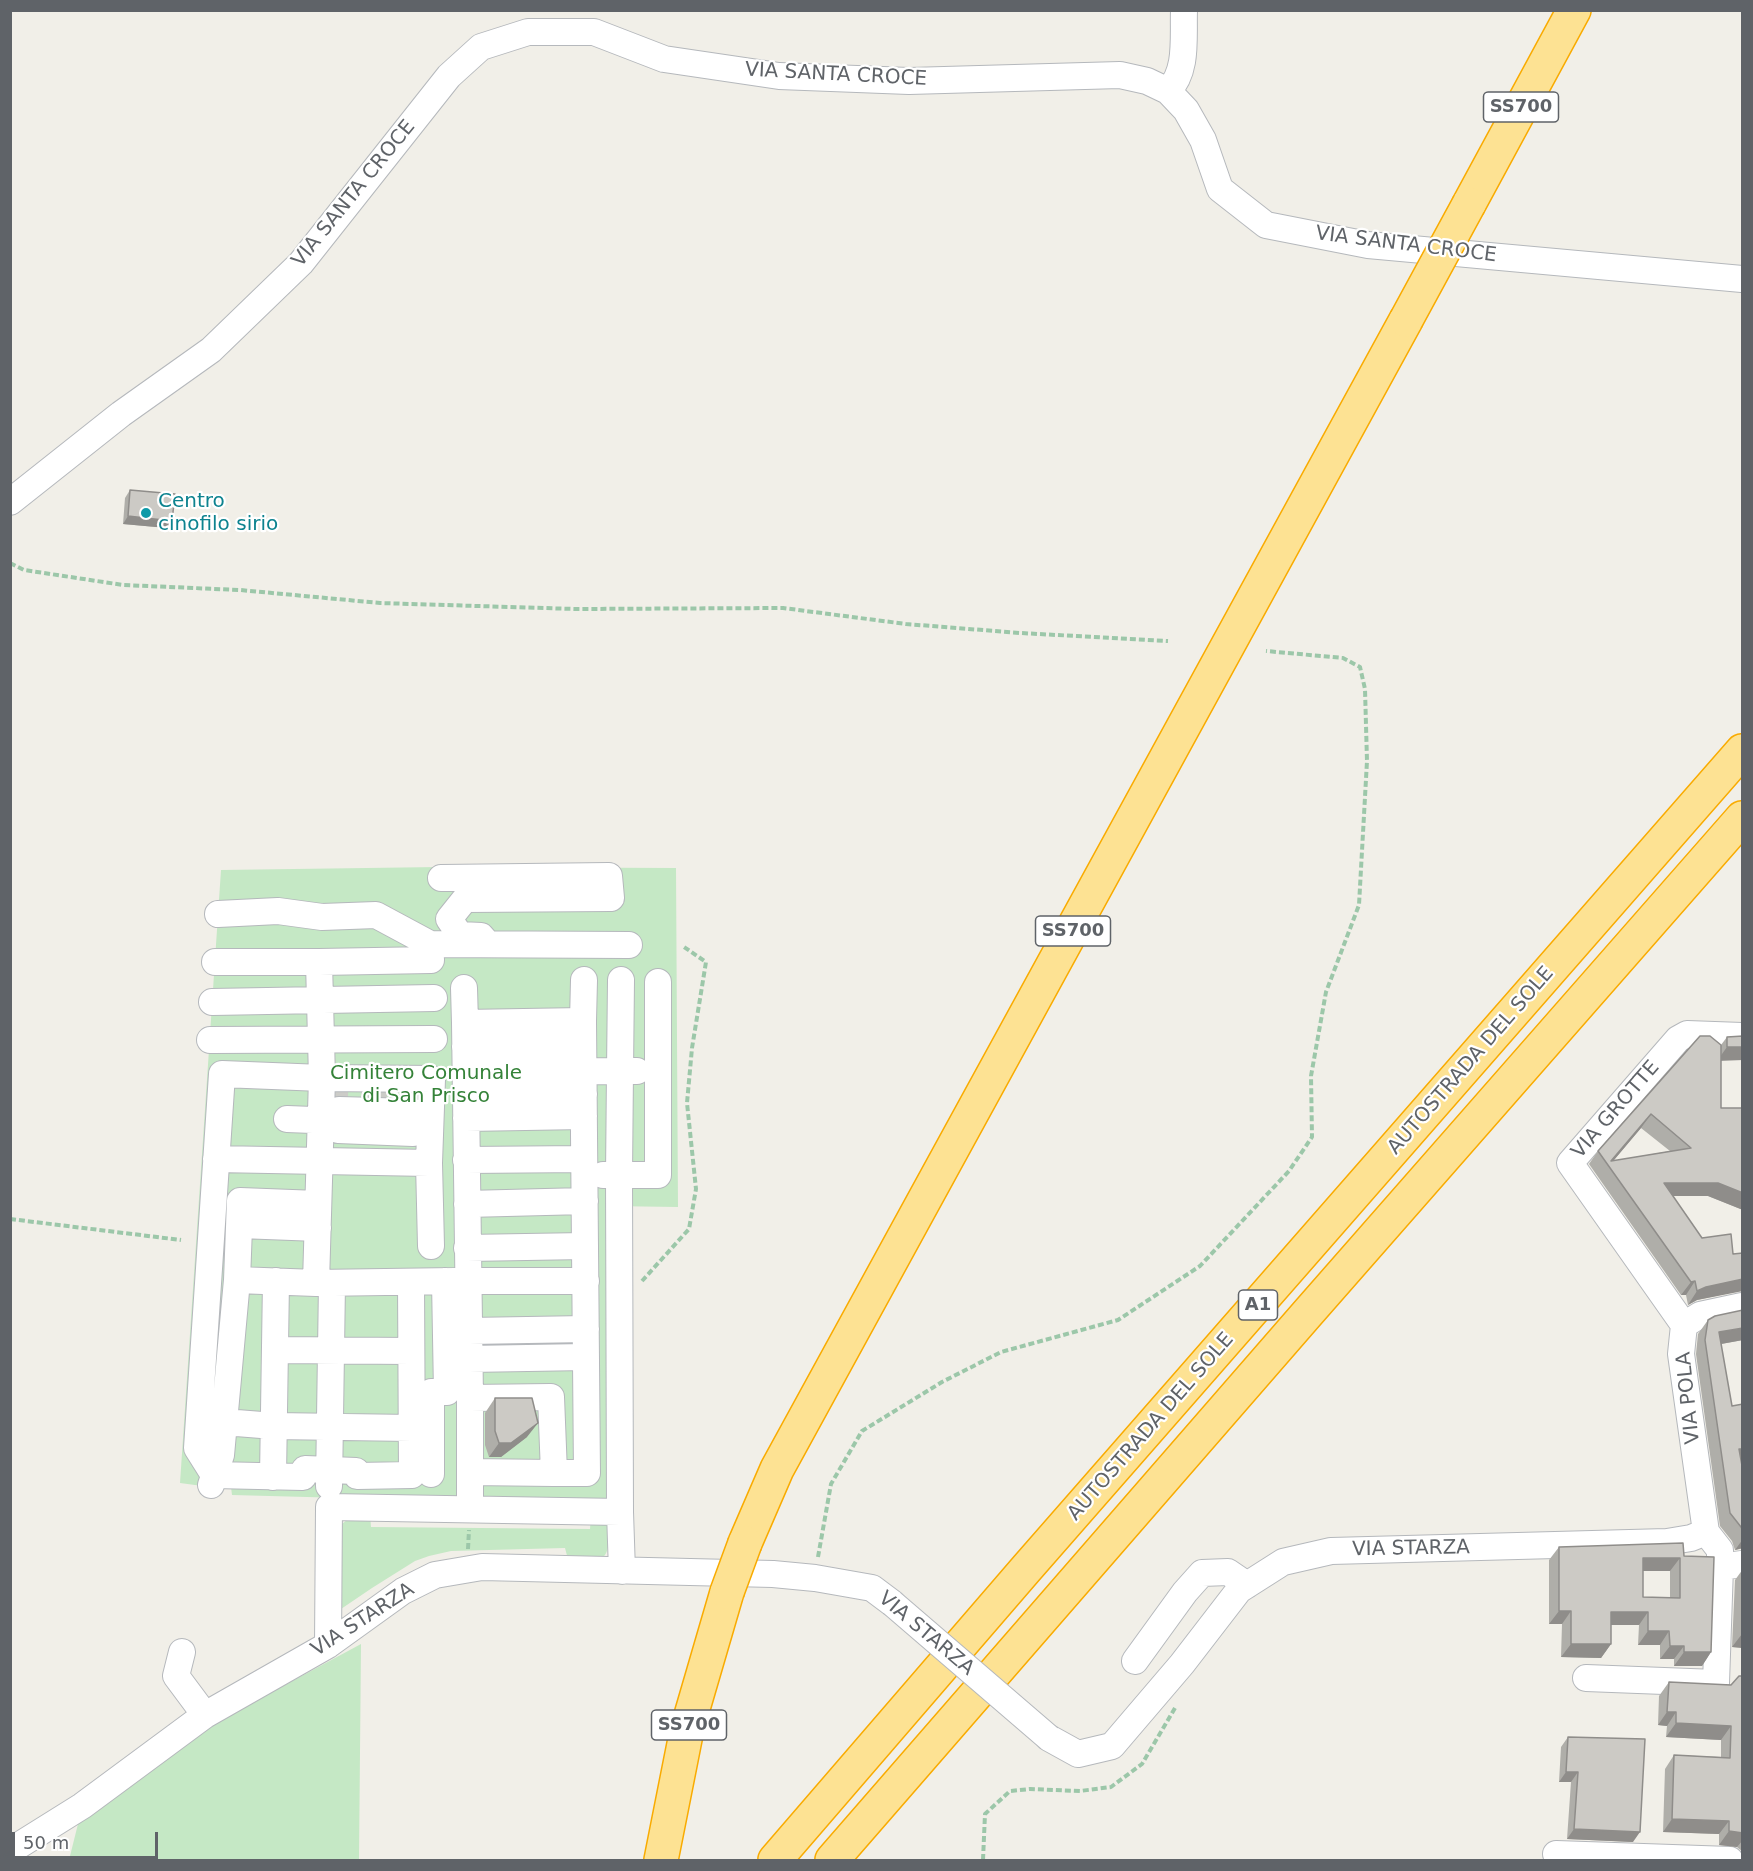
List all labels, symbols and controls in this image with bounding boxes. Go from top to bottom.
street label: VIA SANTA CROCE [744,58,928,92]
road number: SS700 [1484,92,1558,122]
street label: VIA SANTA CROCE [287,116,421,272]
street label: VIA SANTA CROCE [1314,222,1498,268]
place label: Centro cinofilo sirio [158,490,278,537]
marker: Centro cinofilo sirio [139,506,153,520]
road number: SS700 [1036,916,1110,946]
street label: AUTOSTRADA DEL SOLE [1383,962,1559,1160]
street label: VIA GROTTE [1567,1056,1665,1164]
park label: Cimitero Comunale di San Prisco [330,1062,522,1109]
road number: A1 [1238,1290,1278,1320]
street label: AUTOSTRADA DEL SOLE [1063,1328,1239,1526]
street label: VIA POLA [1672,1351,1706,1445]
street label: VIA STARZA [1352,1536,1470,1562]
street label: VIA STARZA [307,1578,419,1662]
street label: VIA STARZA [873,1587,979,1681]
road number: SS700 [652,1710,726,1740]
scale bar [15,1820,160,1858]
text: 50 m [23,1832,69,1853]

